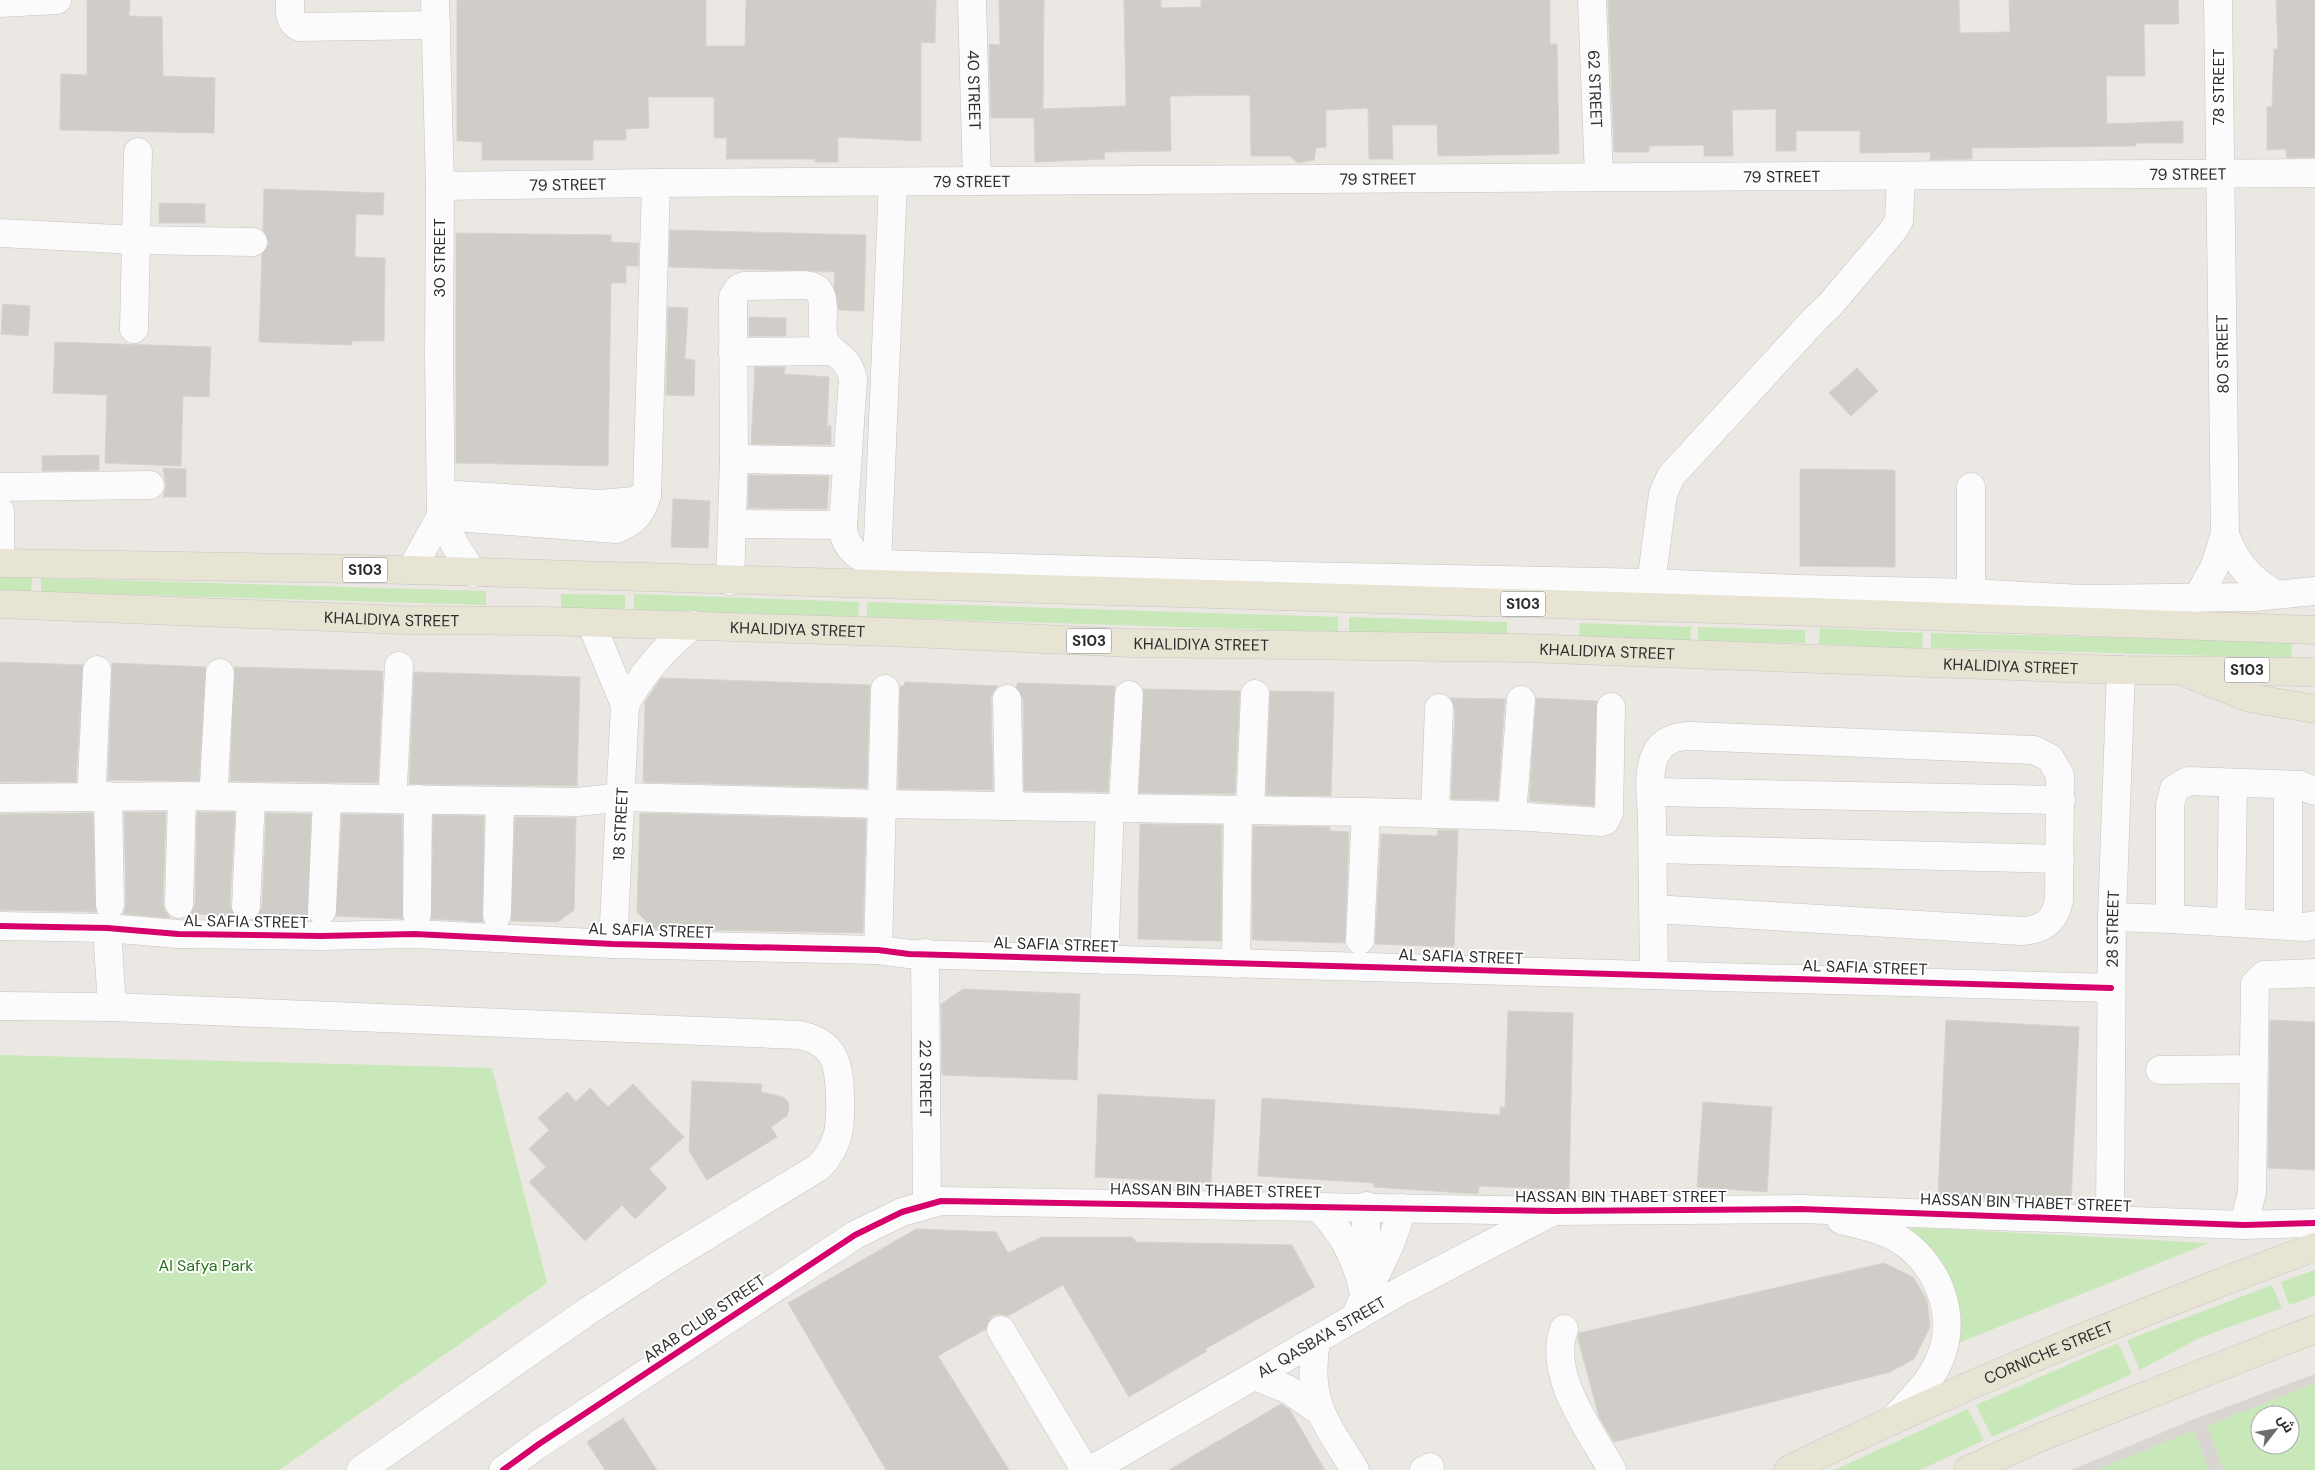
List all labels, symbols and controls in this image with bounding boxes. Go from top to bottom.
street label: 78 STREET [2208,49,2229,125]
street label: 40 STREET [962,50,986,130]
street label: 62 STREET [1583,50,1607,128]
street label: 79 STREET [2149,164,2227,185]
street label: 79 STREET [1743,166,1821,187]
street label: 79 STREET [1339,168,1417,190]
street label: 79 STREET [933,171,1011,192]
street label: 79 STREET [529,174,607,196]
street label: 30 STREET [429,218,450,298]
street label: 80 STREET [2211,314,2234,394]
road number: S103 [342,558,388,582]
road number: S103 [1500,592,1546,616]
street label: KHALIDIYA STREET [324,607,459,631]
street label: KHALIDIYA STREET [730,617,866,642]
road number: S103 [1066,628,1112,654]
street label: KHALIDIYA STREET [1133,633,1269,656]
street label: KHALIDIYA STREET [1539,639,1675,665]
street label: KHALIDIYA STREET [1943,653,2079,679]
road number: S103 [2224,658,2270,682]
street label: 18 STREET [608,787,633,861]
street label: 28 STREET [2102,890,2124,968]
street label: AL SAFIA STREET [183,910,309,933]
street label: AL SAFIA STREET [588,918,714,943]
street label: AL SAFIA STREET [993,932,1119,957]
street label: AL SAFIA STREET [1398,944,1524,969]
street label: AL SAFIA STREET [1802,955,1928,980]
street label: 22 STREET [915,1039,936,1117]
street label: HASSAN BIN THABET STREET [1110,1178,1322,1203]
street label: HASSAN BIN THABET STREET [1515,1186,1727,1207]
street label: HASSAN BIN THABET STREET [1920,1188,2132,1217]
park label: Al Safya Park [159,1255,253,1276]
street label: ARAB CLUB STREET [639,1270,769,1367]
street label: AL QASBA'A STREET [1253,1292,1390,1383]
street label: CORNICHE STREET [1981,1316,2117,1389]
north arrow [2250,1405,2300,1455]
text: ش [2274,1411,2299,1436]

